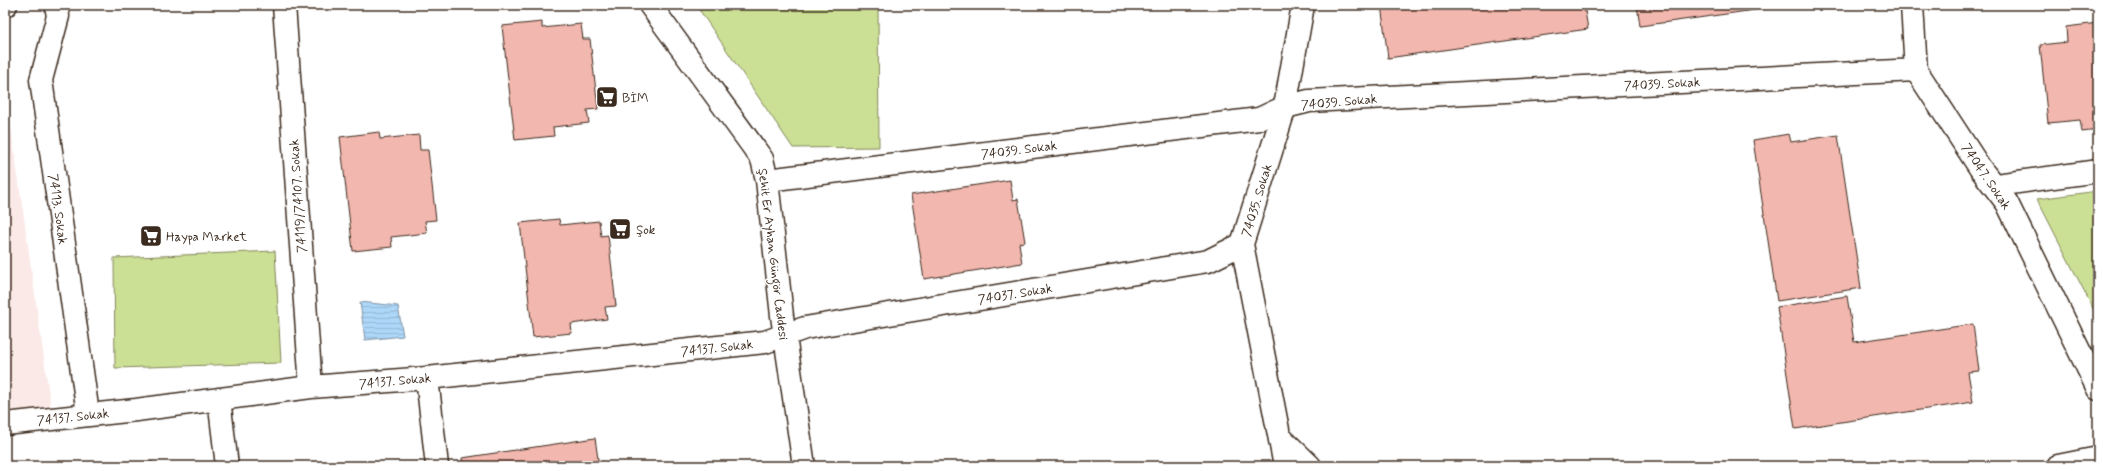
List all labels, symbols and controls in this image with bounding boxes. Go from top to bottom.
street label: 74039. Sokak [1624,74,1701,95]
supermarket icon: BİM [594,84,620,110]
place label: BİM [622,90,648,107]
street label: 74039. Sokak [1300,91,1378,114]
street label: 74039. Sokak [980,137,1059,164]
street label: 74119/74107. Sokak [286,138,311,253]
street label: 74047. Sokak [1957,140,2015,214]
street label: 74035. Sokak [1238,161,1277,239]
street label: Şehit Er Ayhan Güngör Caddesi [752,167,791,341]
street label: 74113. Sokak [44,173,71,246]
supermarket icon: Şok [607,216,633,242]
place label: Şok [636,222,656,239]
supermarket icon: Haypa Market [138,223,164,249]
place label: Haypa Market [166,229,247,246]
street label: 74037. Sokak [977,280,1054,309]
street label: 74137. Sokak [680,336,755,361]
street label: 74137. Sokak [358,370,432,393]
street label: 74137. Sokak [36,405,111,430]

